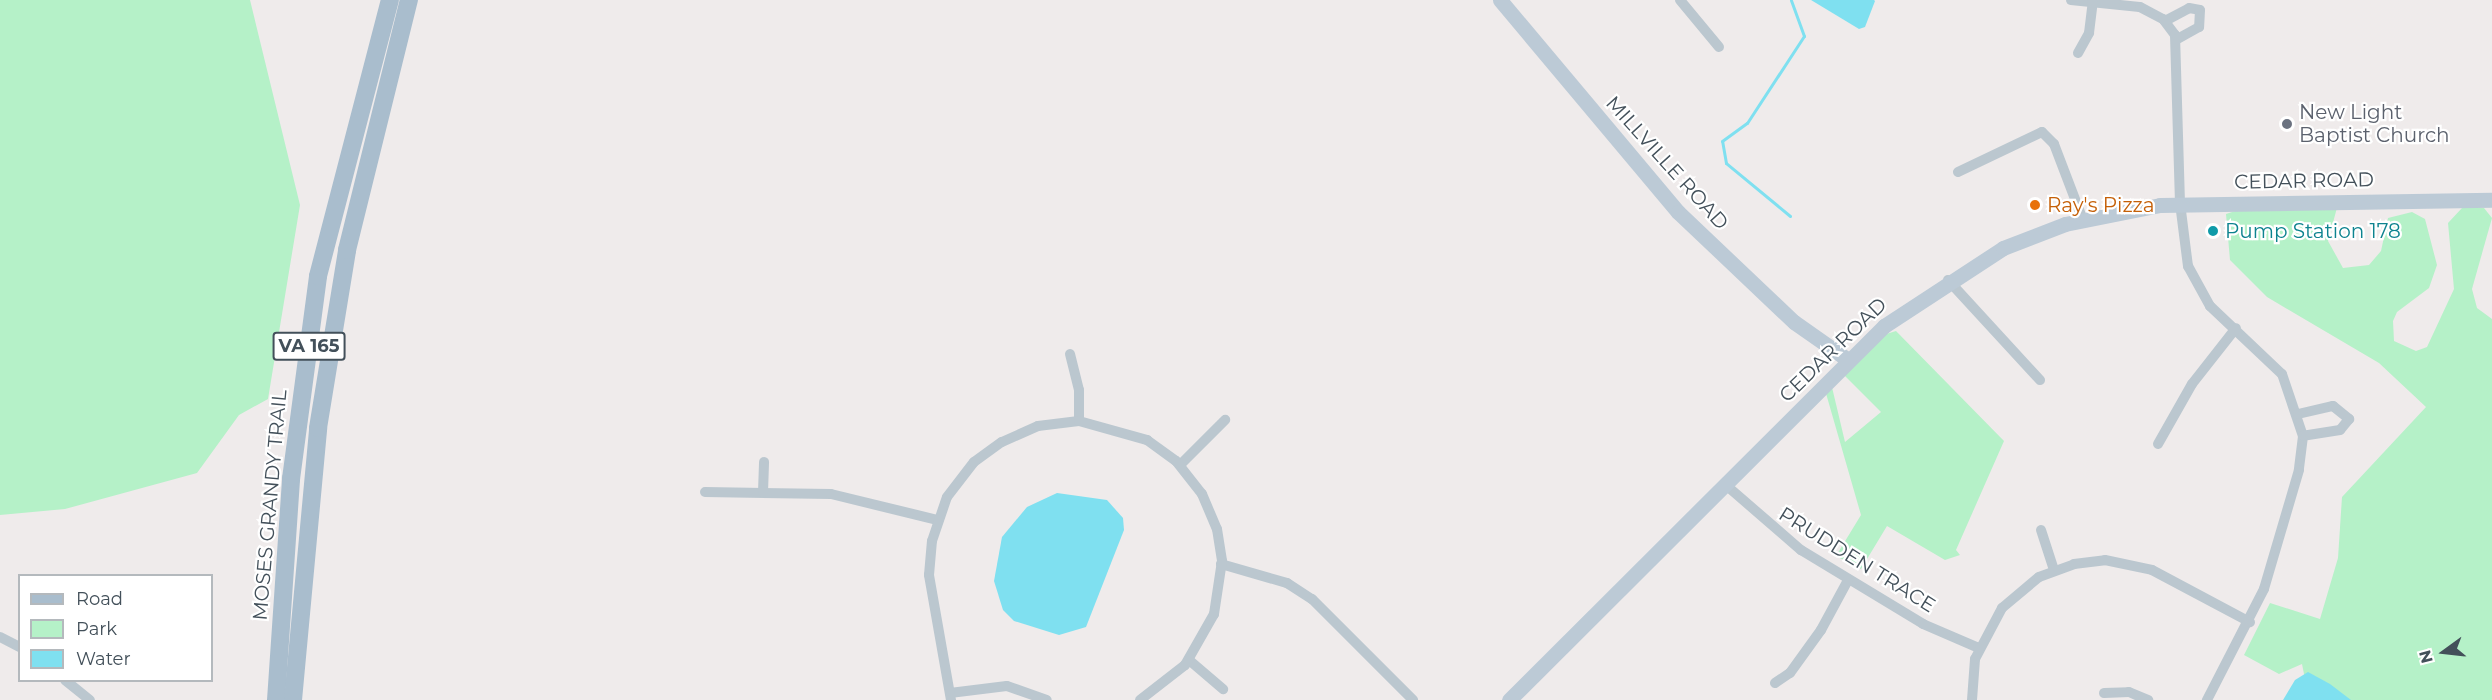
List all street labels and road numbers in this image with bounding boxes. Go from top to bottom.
street label: MILLVILLE ROAD [1601,91,1733,235]
street label: CEDAR ROAD [2234,168,2374,194]
street label: CEDAR ROAD [1774,293,1892,407]
road number: VA 165 [272,331,346,361]
street label: MOSES GRANDY TRAIL [248,389,292,621]
street label: PRUDDEN TRACE [1774,502,1940,618]

